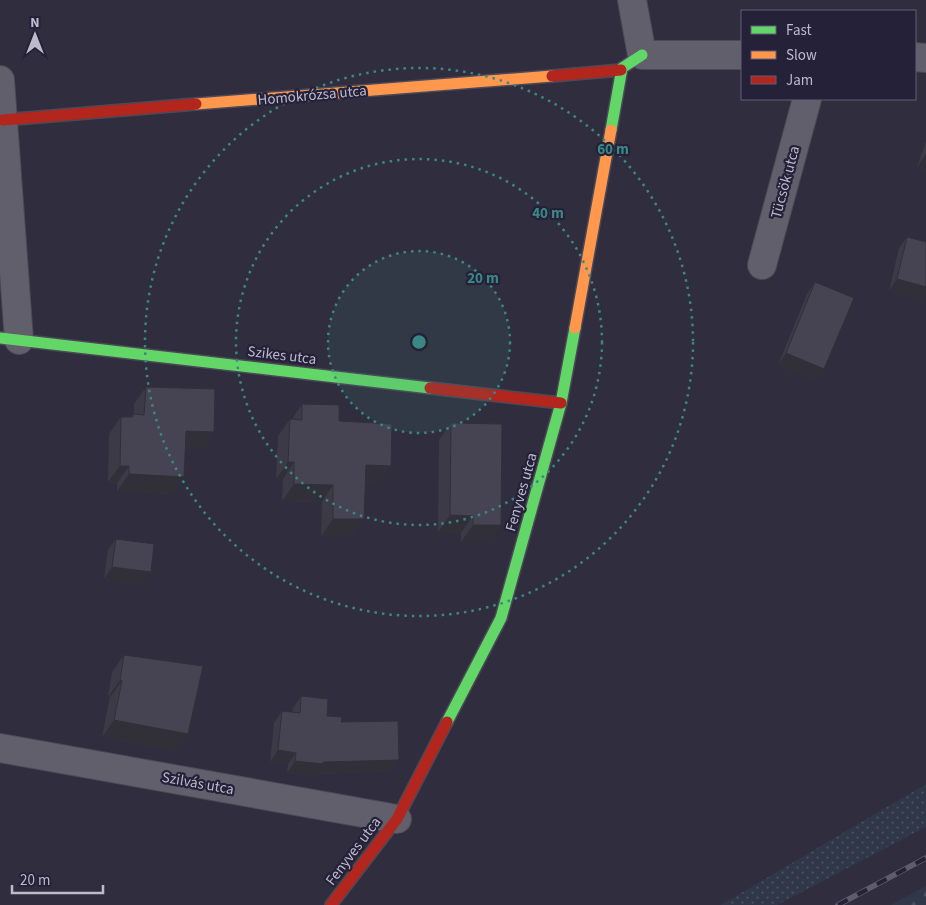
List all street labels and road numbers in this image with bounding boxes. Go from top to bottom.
street label: Homokrózsa utca [257,80,368,111]
street label: Tücsök utca [766,143,805,221]
street label: Szikes utca [246,341,318,370]
street label: Fenyves utca [500,450,543,534]
street label: Szilvás utca [160,767,236,800]
street label: Fenyves utca [321,813,386,890]

